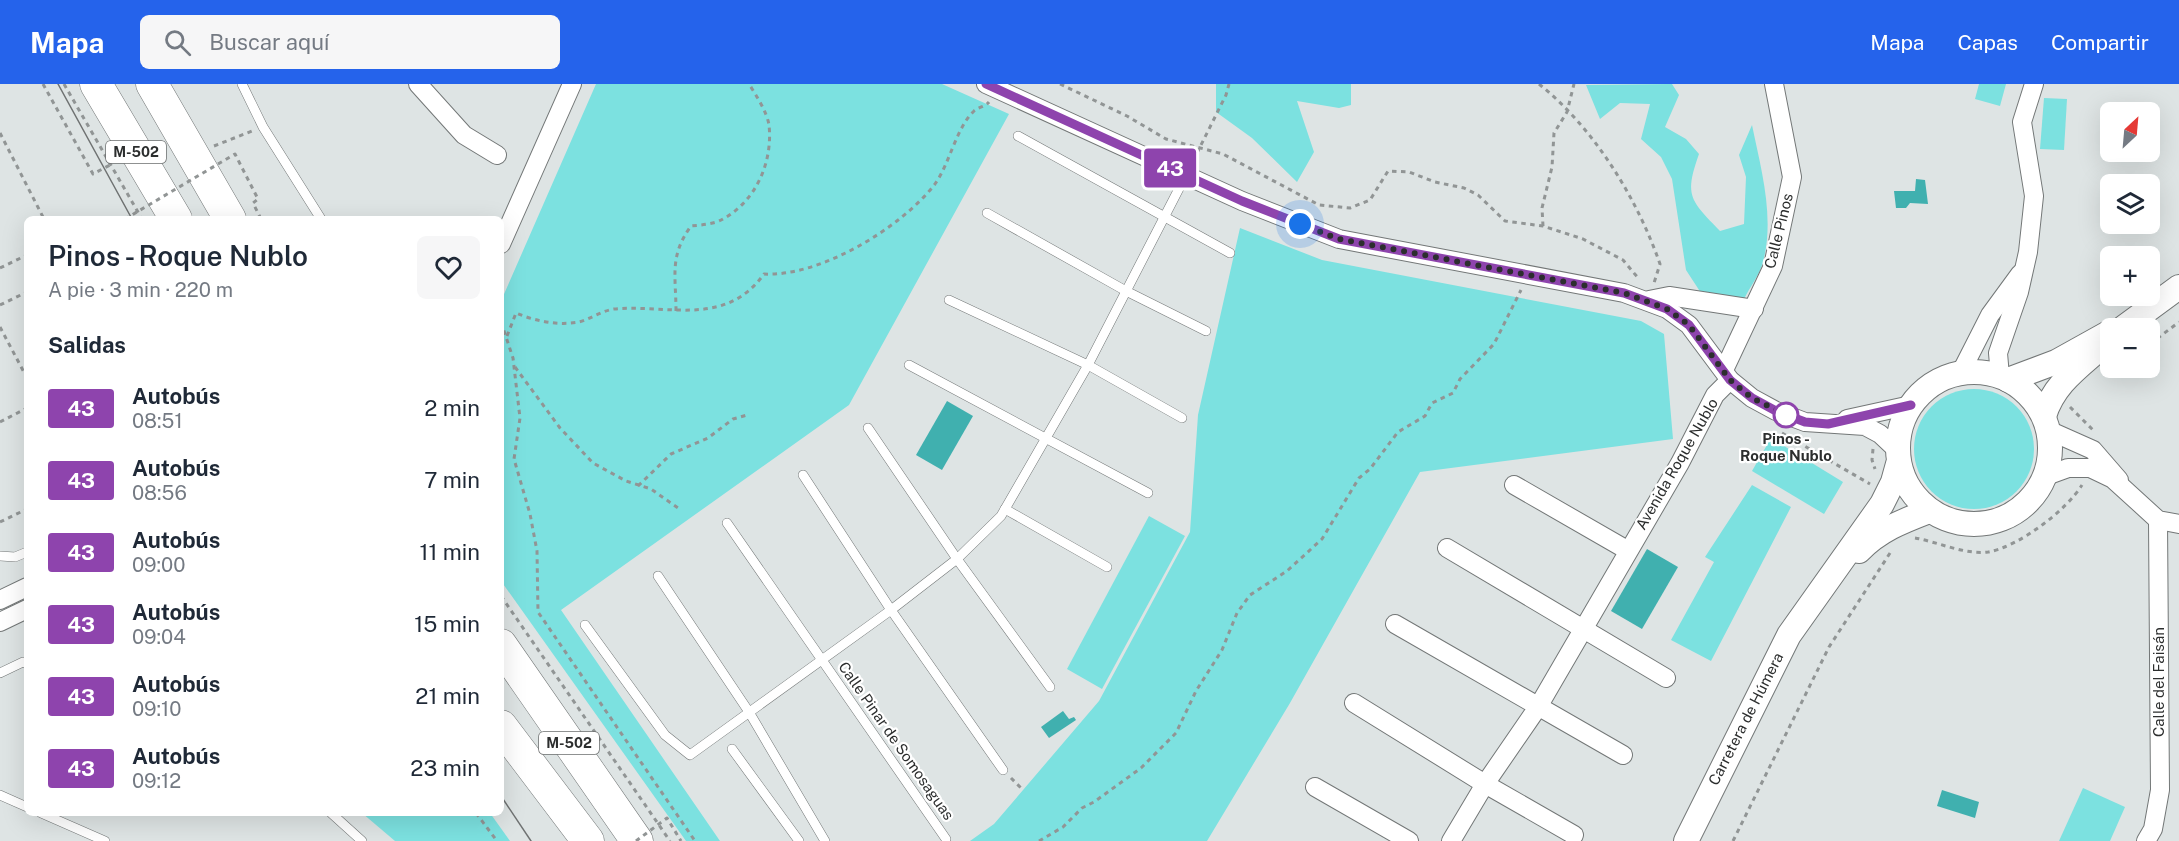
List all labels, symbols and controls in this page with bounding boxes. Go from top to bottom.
search box [140,15,560,69]
text: Mapa [30,26,104,59]
icon: search [161,26,194,59]
text: Buscar aquí [209,29,329,55]
text: Mapa [1870,30,1924,55]
text: Capas [1957,30,2018,55]
text: Compartir [2051,30,2149,55]
north arrow [2100,102,2160,162]
map controls [2100,102,2160,378]
road number: M-502 [106,141,166,163]
line badge: 43 [1143,148,1197,188]
text: 43 [1156,156,1184,181]
button: layers [2100,174,2160,234]
street label: Calle Pinos [1761,191,1796,270]
your location [1285,209,1315,239]
button: heart [417,236,480,299]
text: Pinos - Roque Nublo [48,239,308,272]
button: + [2100,246,2160,306]
text: A pie · 3 min · 220 m [48,278,233,302]
button: − [2100,318,2160,378]
text: Salidas [48,332,126,358]
text: Autobús [132,383,220,409]
text: 2 min [424,395,480,421]
street label: Avenida Roque Nublo [1632,395,1721,532]
text: 43 [67,396,95,421]
marker: Pinos - Roque Nublo [1773,402,1799,428]
text: 08:51 [132,409,183,433]
place label: Pinos - Roque Nublo [1740,430,1832,464]
text: Autobús [132,455,220,481]
text: 7 min [424,467,480,493]
text: 43 [67,468,95,493]
text: 08:56 [132,481,187,505]
text: Autobús [132,527,220,553]
text: 11 min [419,539,480,565]
text: 43 [67,540,95,565]
text: 09:00 [132,553,185,577]
text: Autobús [132,599,220,625]
text: 15 min [414,611,480,637]
text: 43 [67,612,95,637]
text: 09:04 [132,625,186,649]
street label: Calle del Faisán [2150,627,2167,737]
street label: Carretera de Húmera [1705,650,1786,788]
street label: Calle Pinar de Somosaguas [835,658,958,823]
text: Autobús [132,671,220,697]
text: 21 min [415,683,480,709]
text: 43 [67,684,95,709]
text: 09:10 [132,697,182,721]
road number: M-502 [539,732,599,754]
text: Autobús [132,743,220,769]
text: 23 min [410,755,480,781]
text: 43 [67,756,95,781]
text: 09:12 [132,769,181,793]

